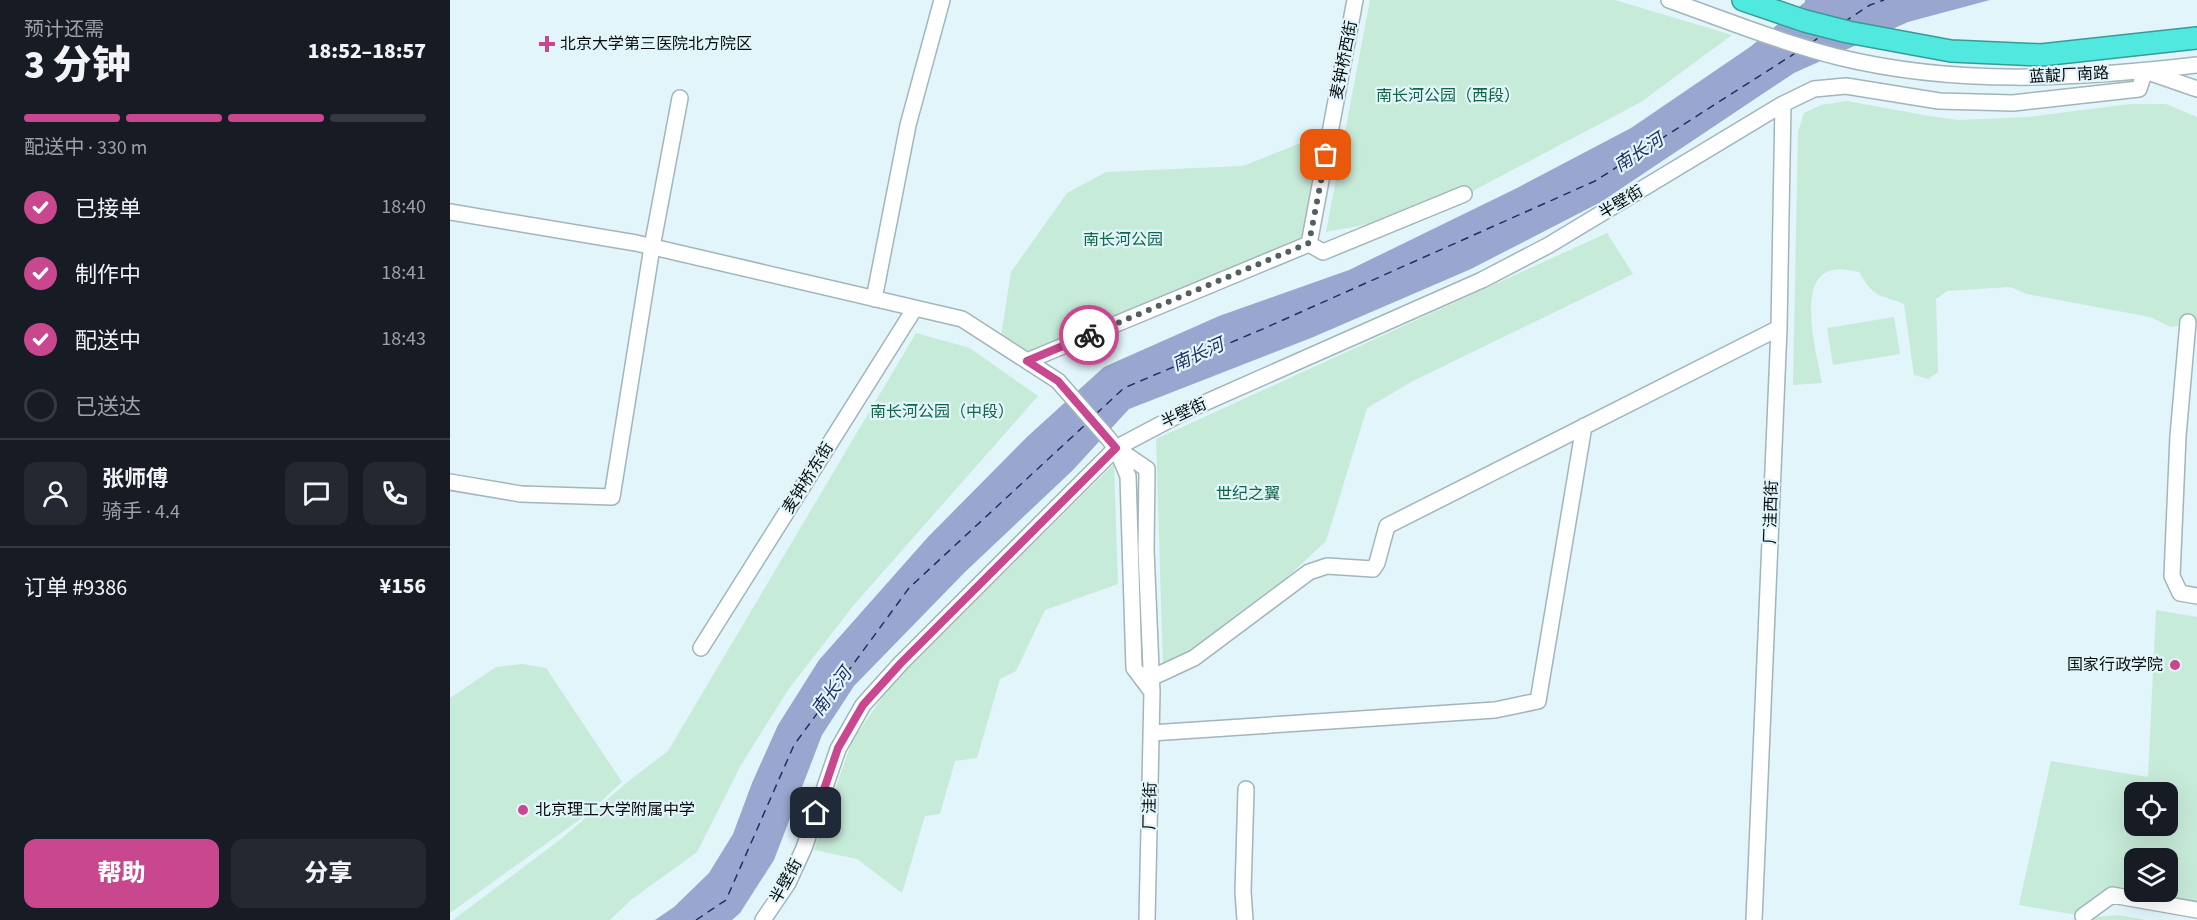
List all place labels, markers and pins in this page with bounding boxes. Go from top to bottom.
place label: 北京大学第三医院北方院区 [560,33,752,55]
marker: 北京大学第三医院北方院区 [538,35,556,53]
pin [1300,129,1351,180]
place label: 国家行政学院 [2067,654,2163,676]
marker: 国家行政学院 [2168,658,2182,672]
pin [790,787,841,838]
place label: 北京理工大学附属中学 [535,799,695,821]
marker: 北京理工大学附属中学 [516,803,530,817]

